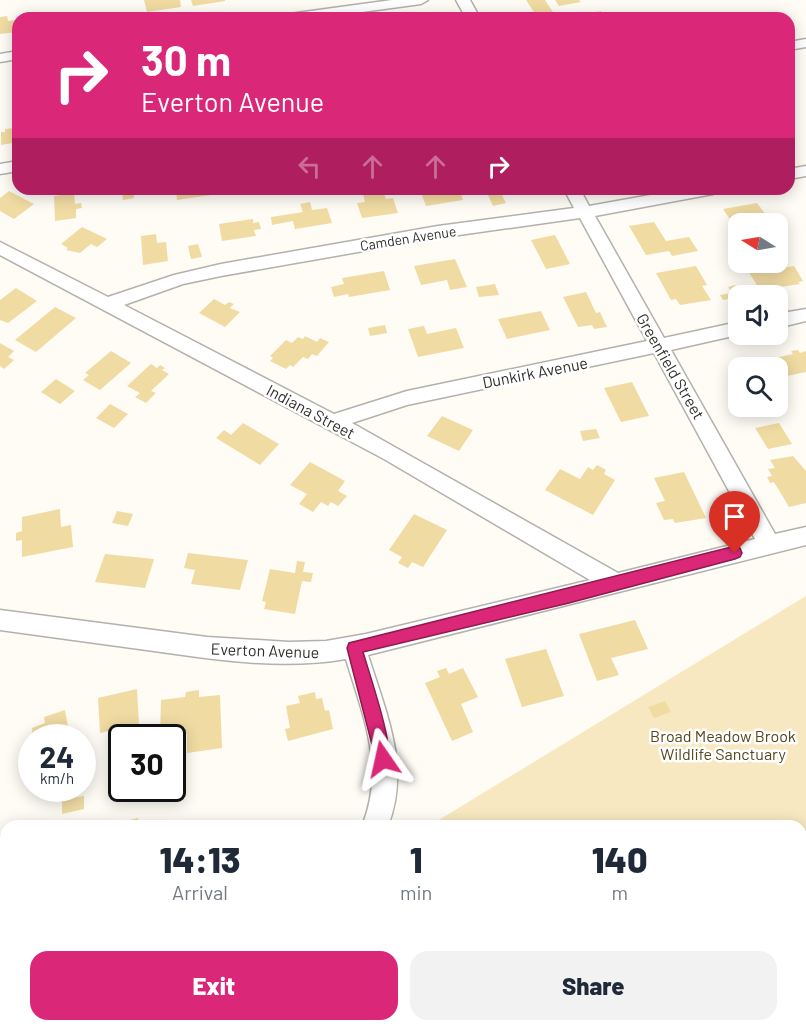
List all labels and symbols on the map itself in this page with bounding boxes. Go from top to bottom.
north arrow [728,213,788,273]
street label: Camden Avenue [359,222,457,254]
street label: Greenfield Street [633,310,709,422]
street label: Dunkirk Avenue [481,352,589,392]
street label: Indiana Street [264,380,358,442]
pin [709,491,760,553]
street label: Everton Avenue [210,639,320,661]
speed limit sign: 30 [108,724,186,802]
park label: Broad Meadow Brook Wildlife Sanctuary [650,726,796,763]
position arrow [351,727,415,791]

